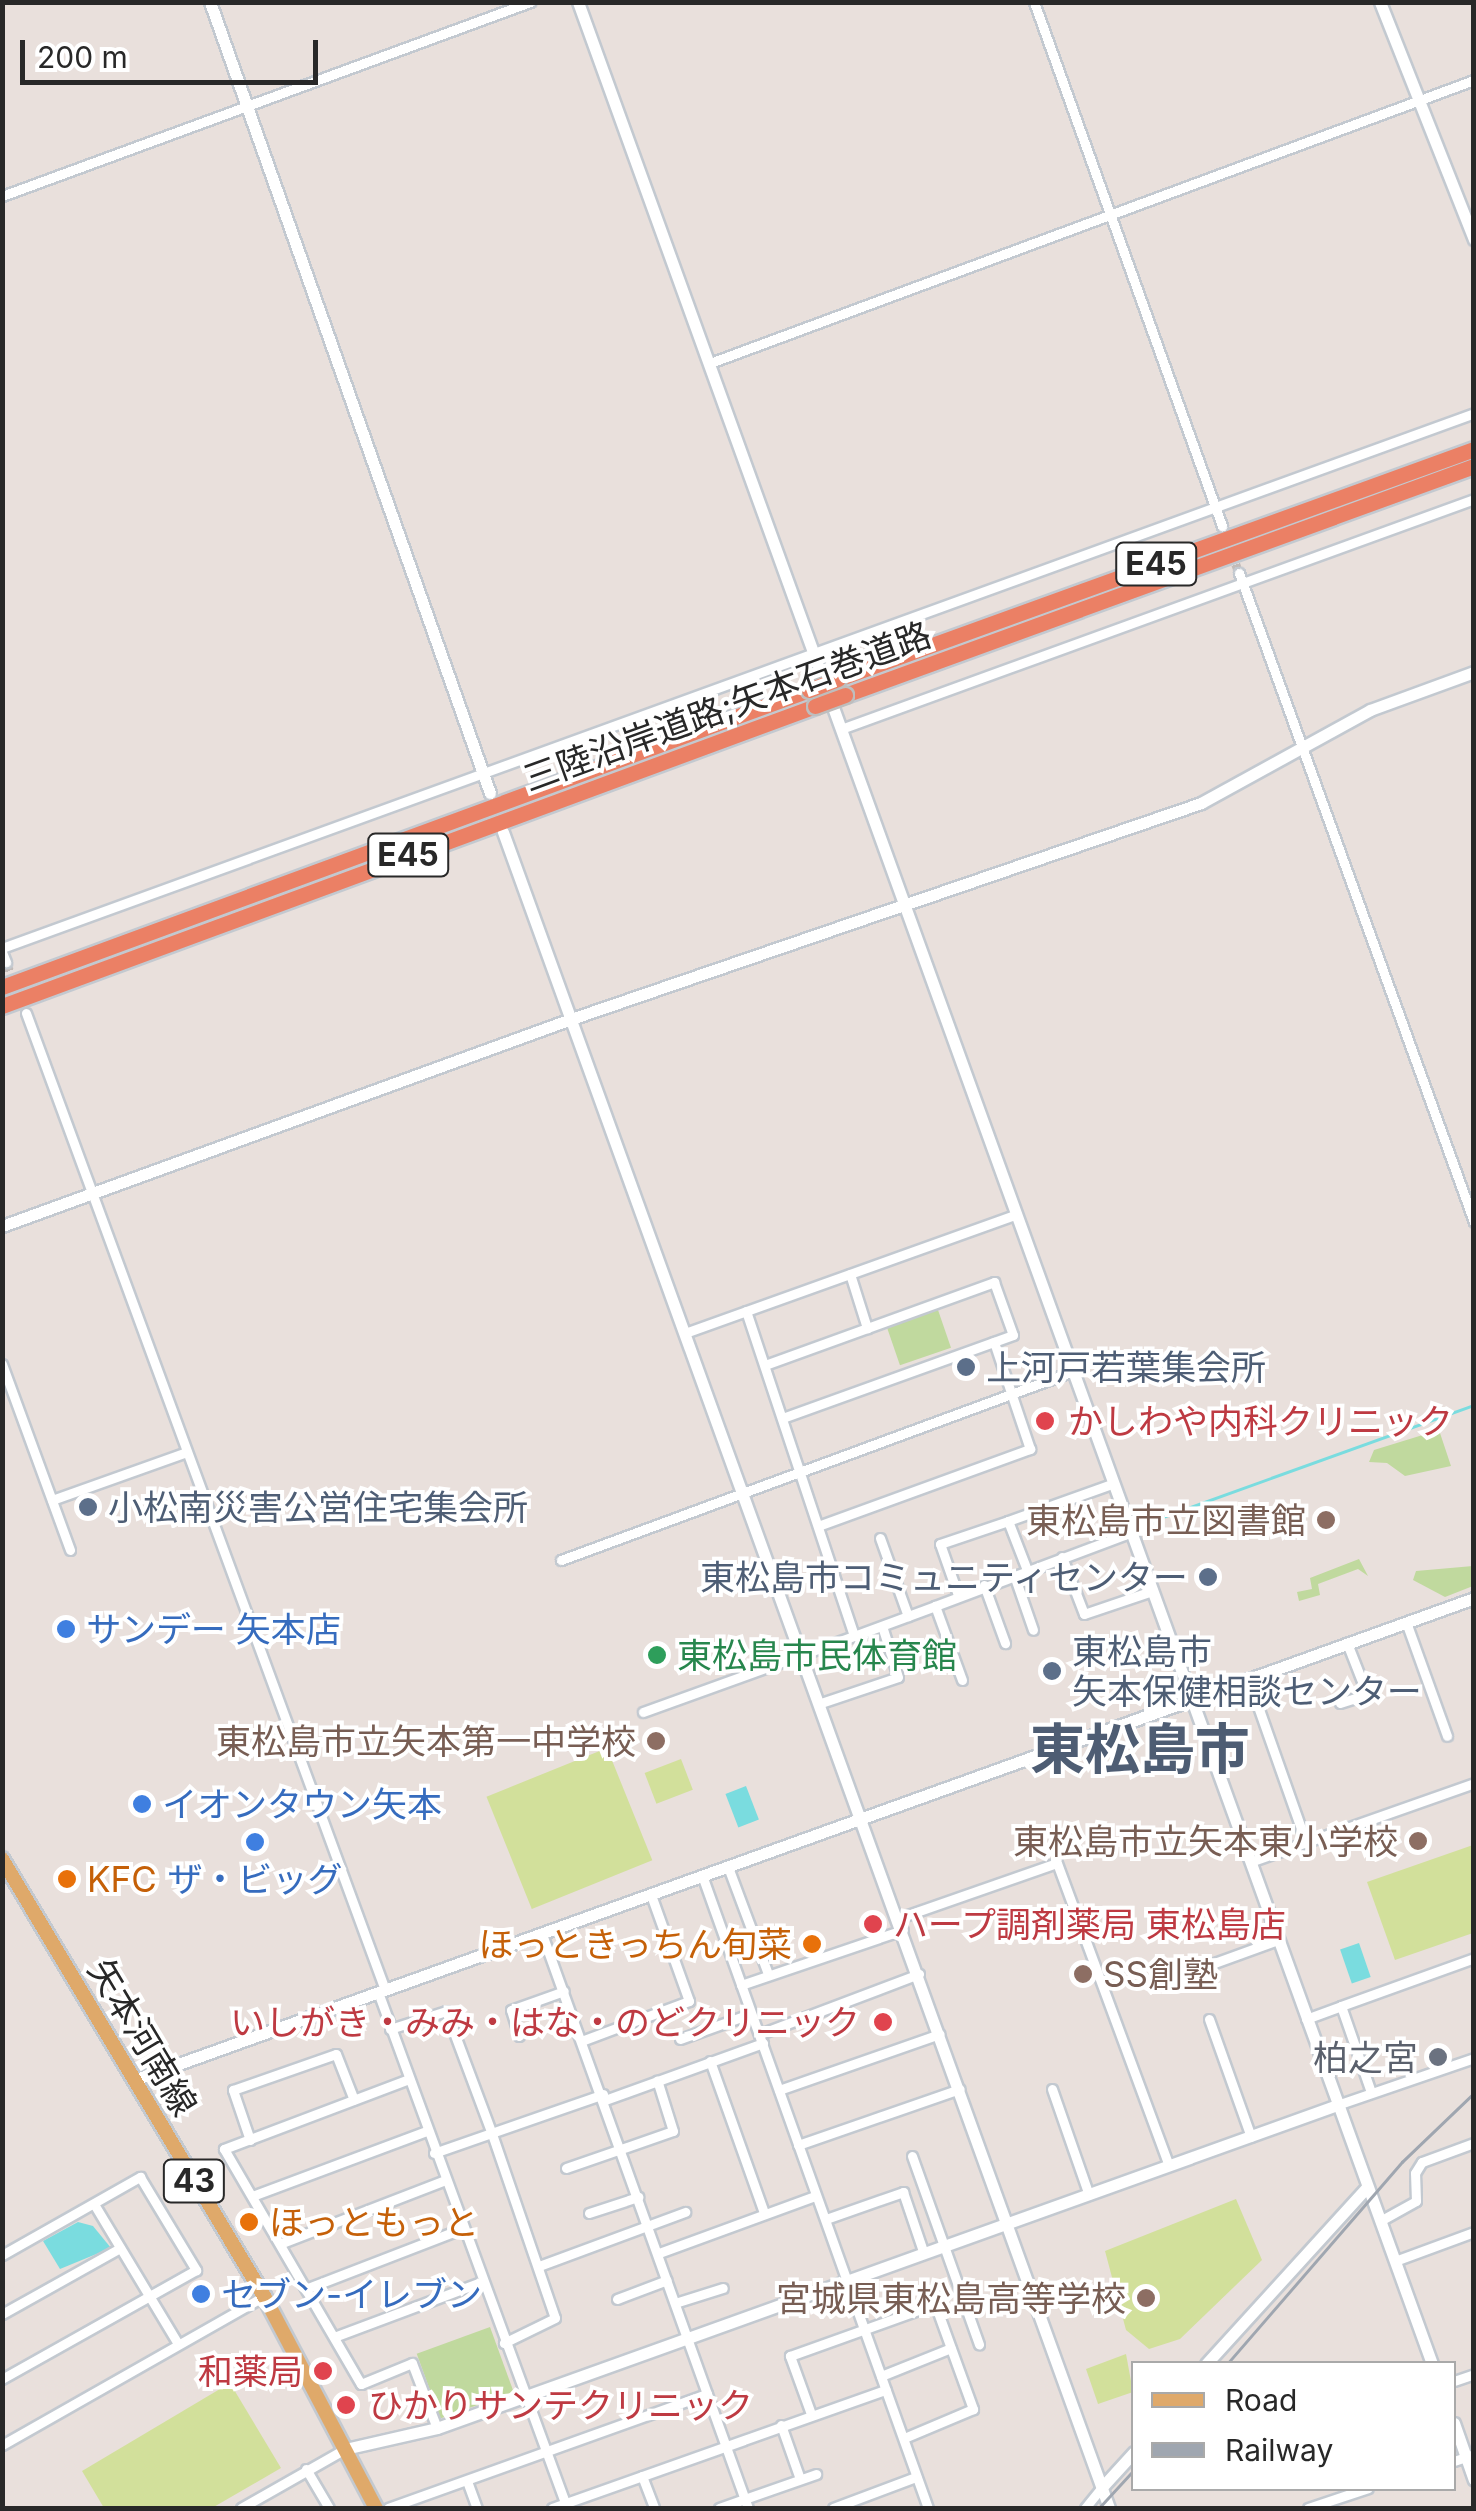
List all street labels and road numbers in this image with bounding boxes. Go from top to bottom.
road number: E45 [1114,537,1198,591]
street label: 三陸沿岸道路;矢本石巻道路 [518,613,936,799]
road number: E45 [366,828,450,882]
street label: 矢本河南線 [80,1951,206,2123]
road number: 43 [162,2154,226,2208]

